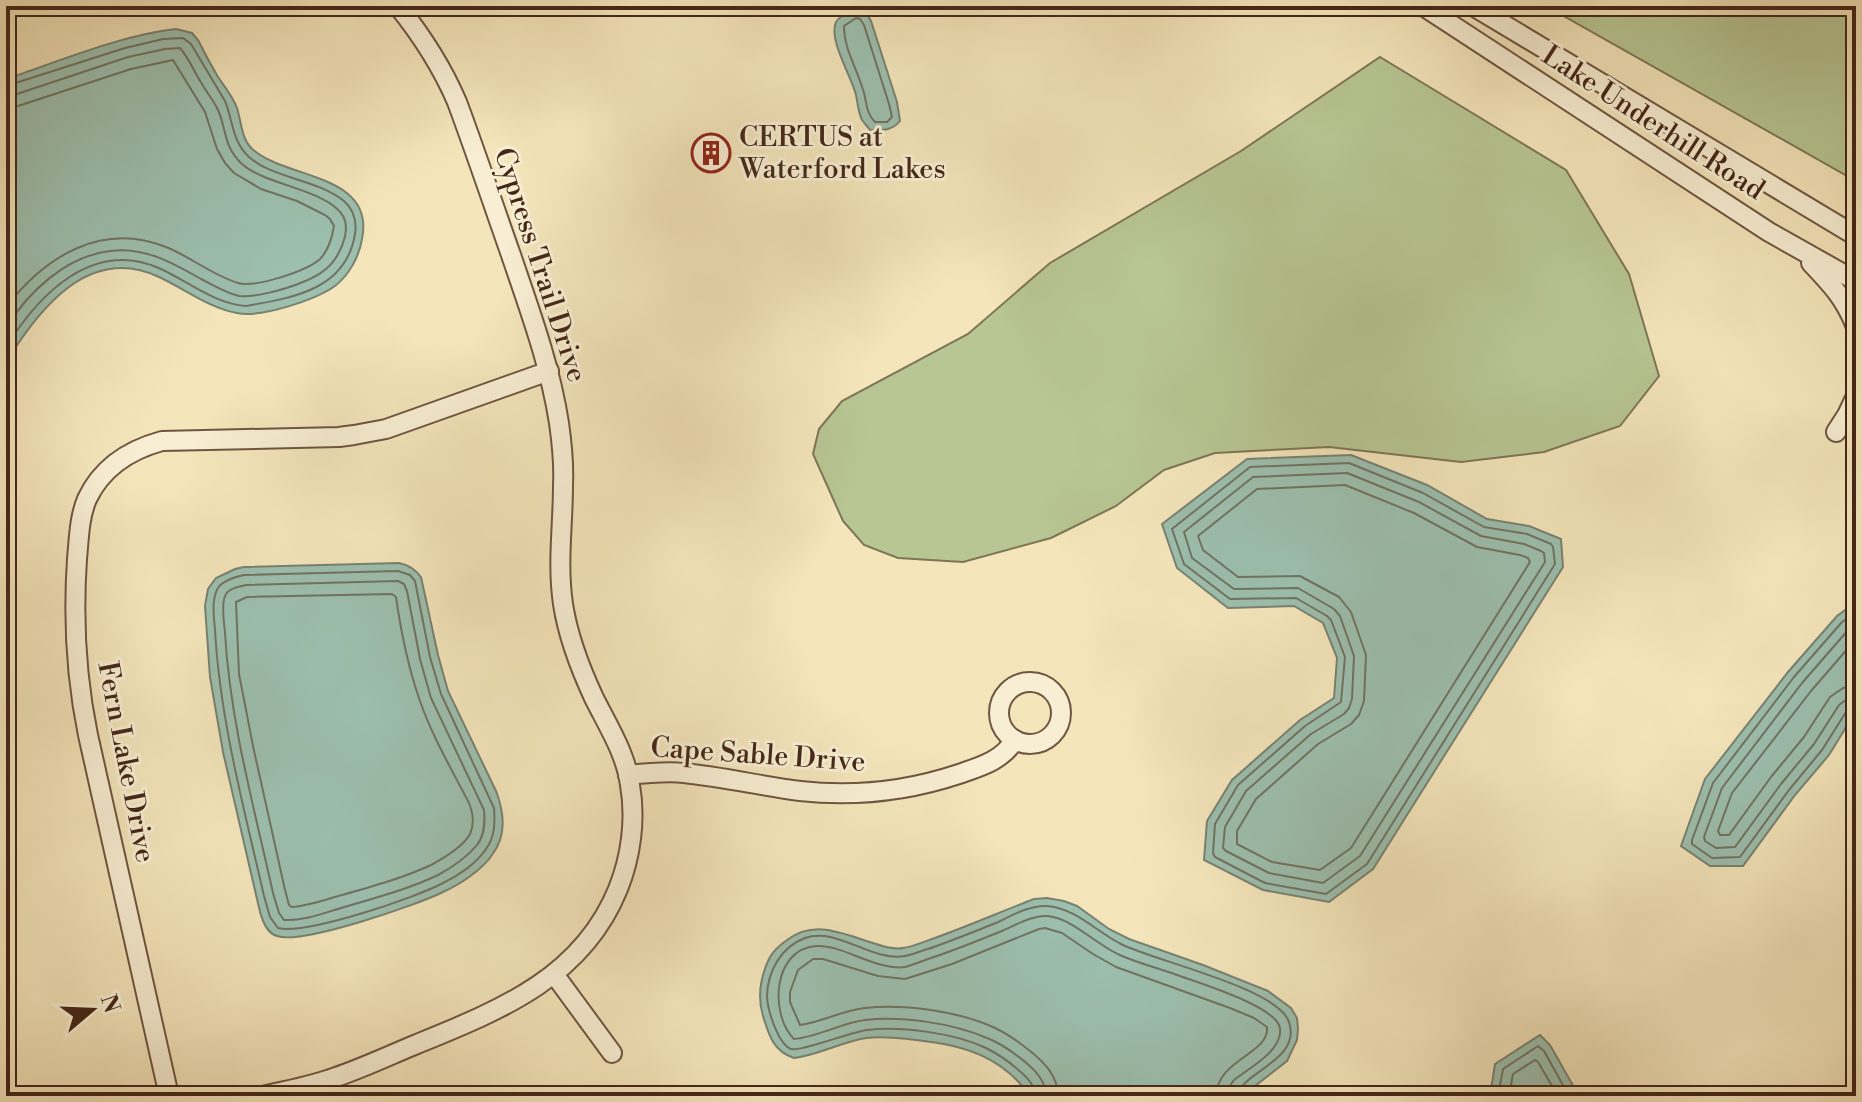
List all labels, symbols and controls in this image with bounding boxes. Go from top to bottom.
street label: Lake Underhill Road [1535,38,1771,208]
place label: CERTUS at Waterford Lakes [738,120,946,187]
building icon: CERTUS at Waterford Lakes [690,132,732,174]
street label: Cypress Trail Drive [486,144,594,386]
street label: Fern Lake Drive [89,659,163,865]
street label: Cape Sable Drive [649,730,867,780]
north arrow [52,970,132,1050]
text: N [94,991,125,1017]

